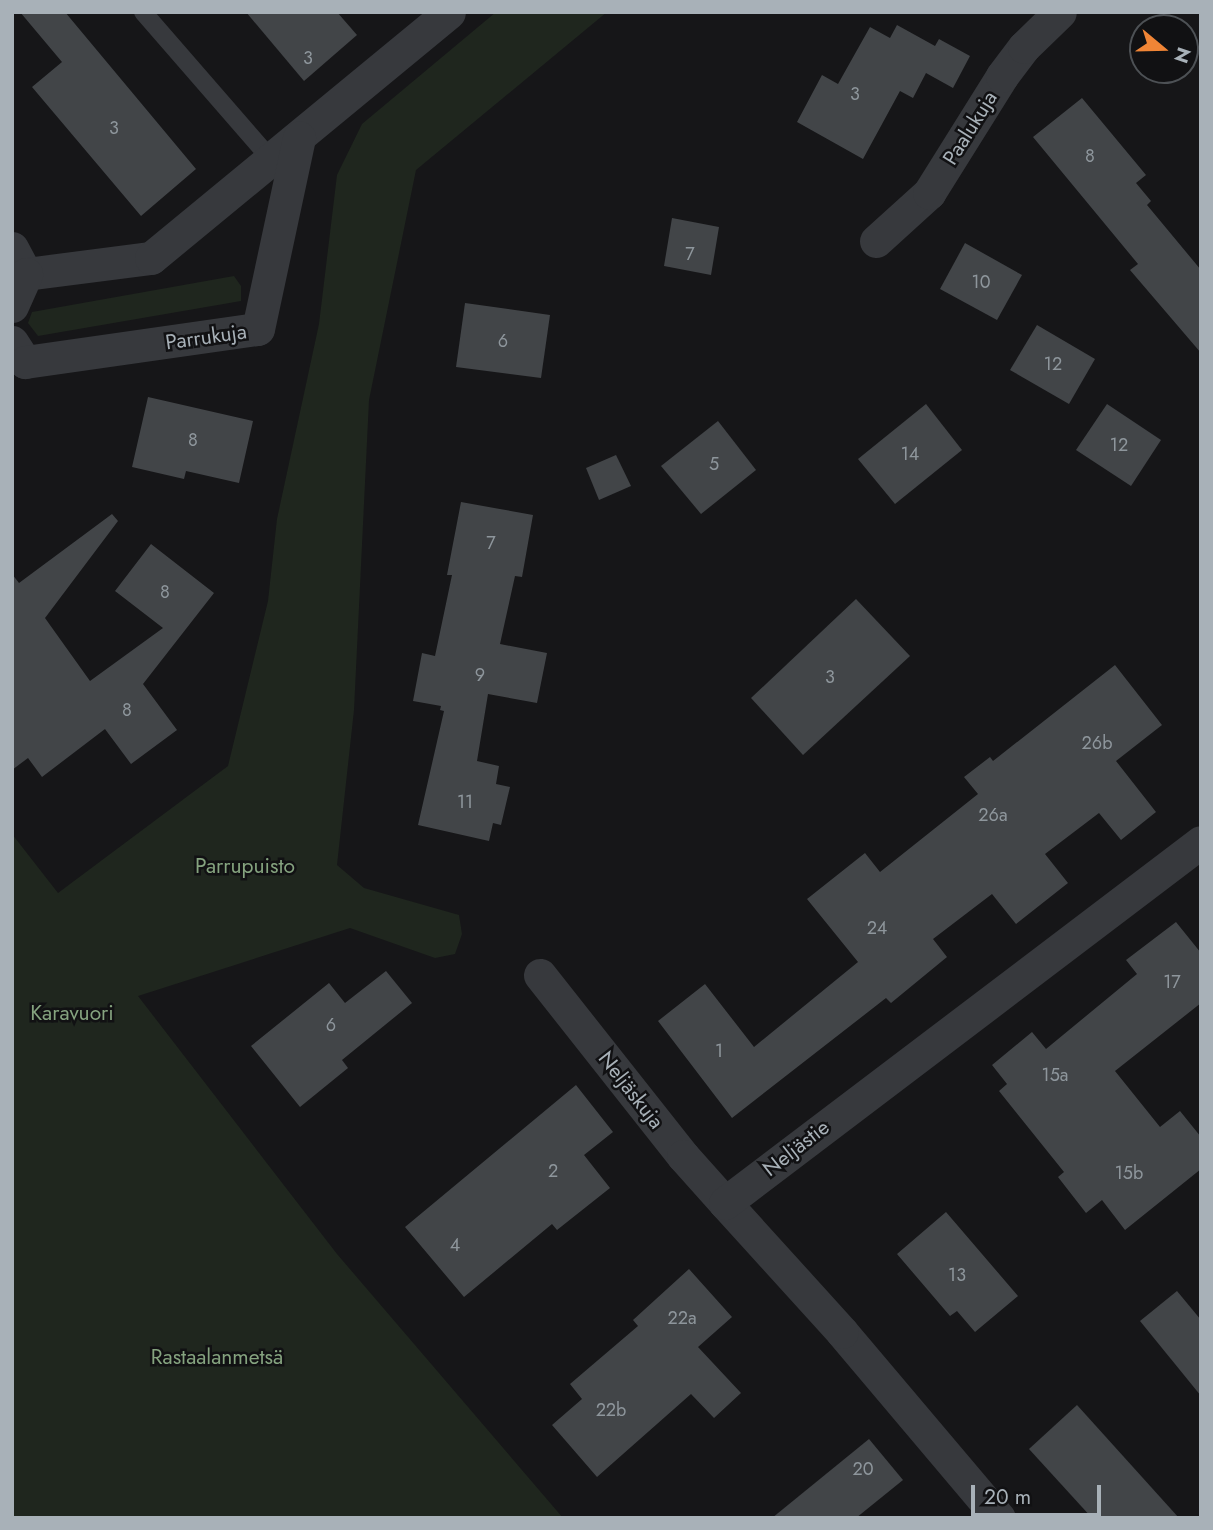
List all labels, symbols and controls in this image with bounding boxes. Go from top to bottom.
north arrow [1129,14,1199,84]
text: N [1167,44,1198,67]
house number: 3 [303,47,313,69]
house number: 3 [850,83,860,105]
street label: Paalukuja [937,86,1003,170]
house number: 3 [109,117,119,139]
house number: 8 [1085,145,1095,167]
house number: 7 [685,243,695,265]
house number: 10 [972,271,990,293]
street label: Parrukuja [164,319,248,355]
house number: 6 [498,330,508,352]
house number: 12 [1044,353,1062,375]
house number: 8 [188,429,198,451]
house number: 12 [1110,434,1128,456]
house number: 14 [901,443,919,465]
house number: 5 [709,453,719,475]
house number: 7 [486,532,496,554]
house number: 8 [160,581,170,603]
house number: 9 [475,664,485,686]
house number: 3 [825,666,835,688]
house number: 8 [122,699,132,721]
house number: 26b [1082,732,1112,754]
house number: 11 [457,791,473,813]
house number: 26a [978,804,1008,826]
park label: Parrupuisto [195,853,295,879]
house number: 24 [867,917,887,939]
house number: 17 [1163,971,1181,993]
park label: Karavuori [30,1000,114,1026]
house number: 6 [326,1014,336,1036]
house number: 1 [715,1040,723,1062]
street label: Neljäskuja [593,1046,669,1134]
house number: 15a [1042,1064,1068,1086]
street label: Neljästie [758,1114,834,1182]
house number: 2 [548,1160,558,1182]
house number: 15b [1115,1162,1143,1184]
house number: 4 [450,1234,460,1256]
house number: 13 [948,1264,966,1286]
house number: 22a [667,1307,697,1329]
park label: Rastaalanmetsä [151,1344,283,1370]
house number: 22b [596,1399,626,1421]
house number: 20 [852,1458,874,1480]
scale bar [975,1470,1104,1514]
text: 20 m [984,1482,1031,1512]

